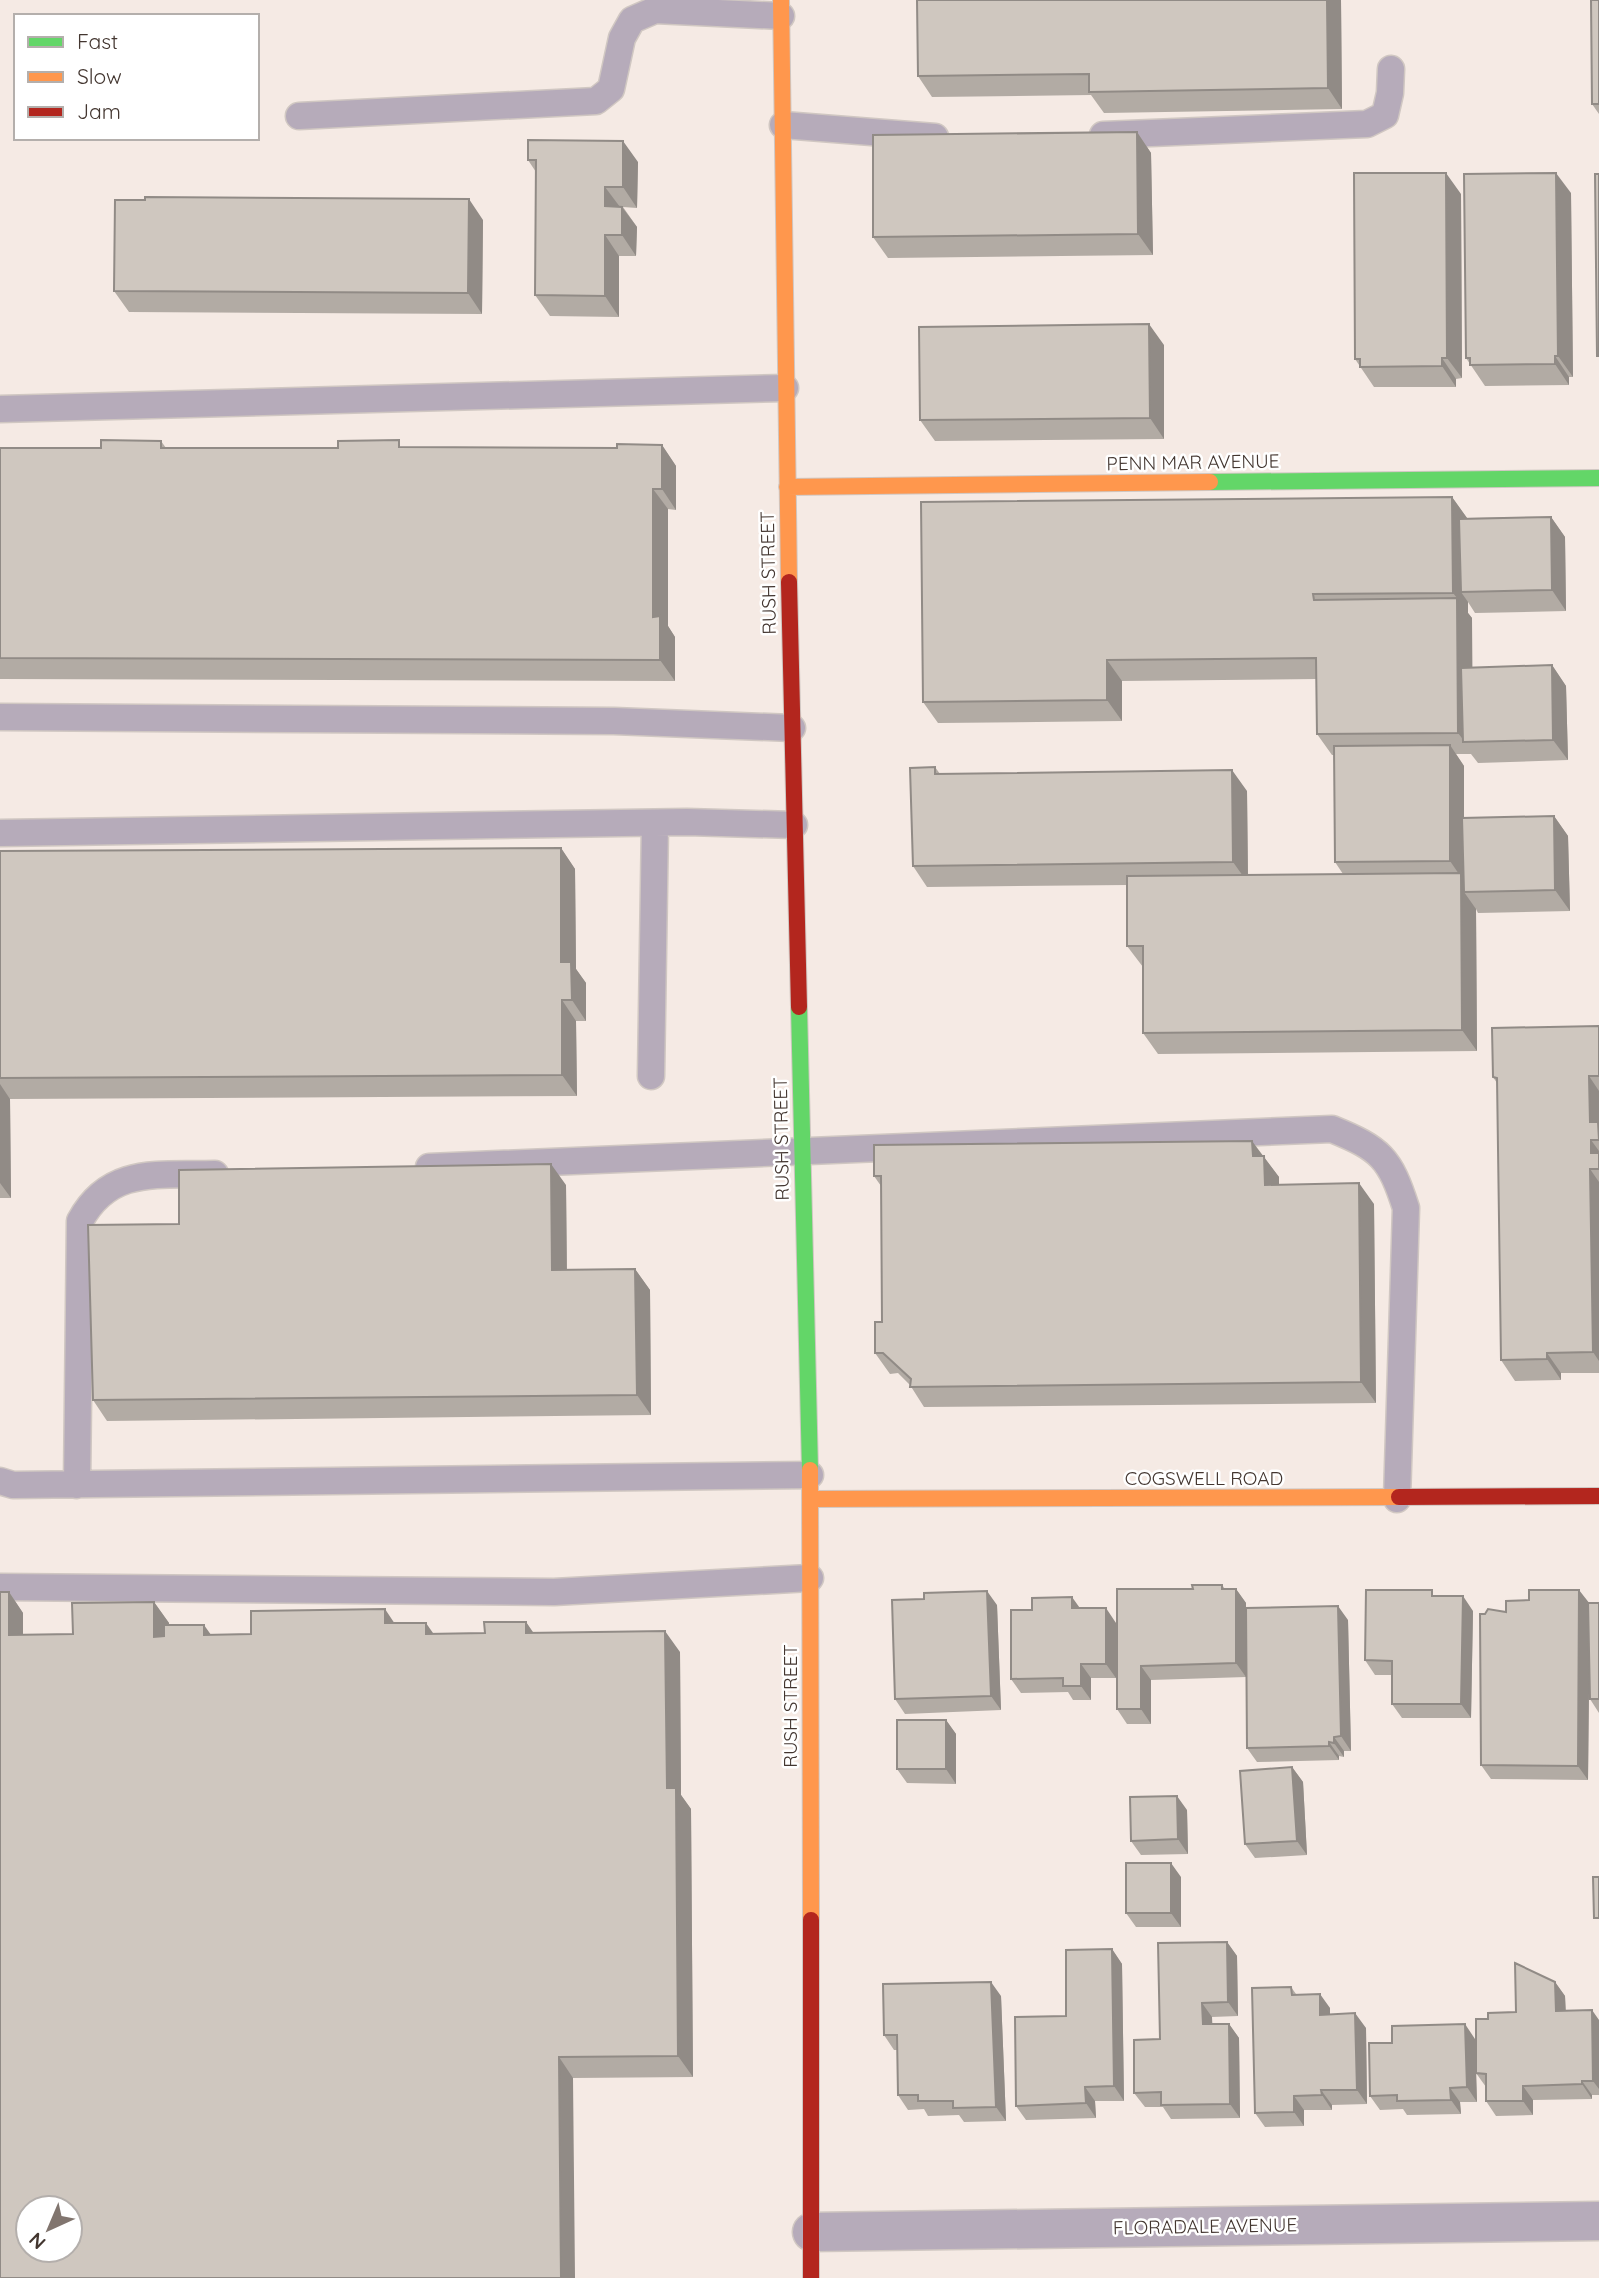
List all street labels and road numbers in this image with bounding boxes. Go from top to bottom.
street label: PENN MAR AVENUE [1106,448,1280,476]
street label: RUSH STREET [755,511,781,635]
street label: RUSH STREET [768,1077,794,1201]
street label: COGSWELL ROAD [1125,1466,1283,1490]
street label: RUSH STREET [778,1644,802,1768]
street label: FLORADALE AVENUE [1113,2212,1297,2240]

